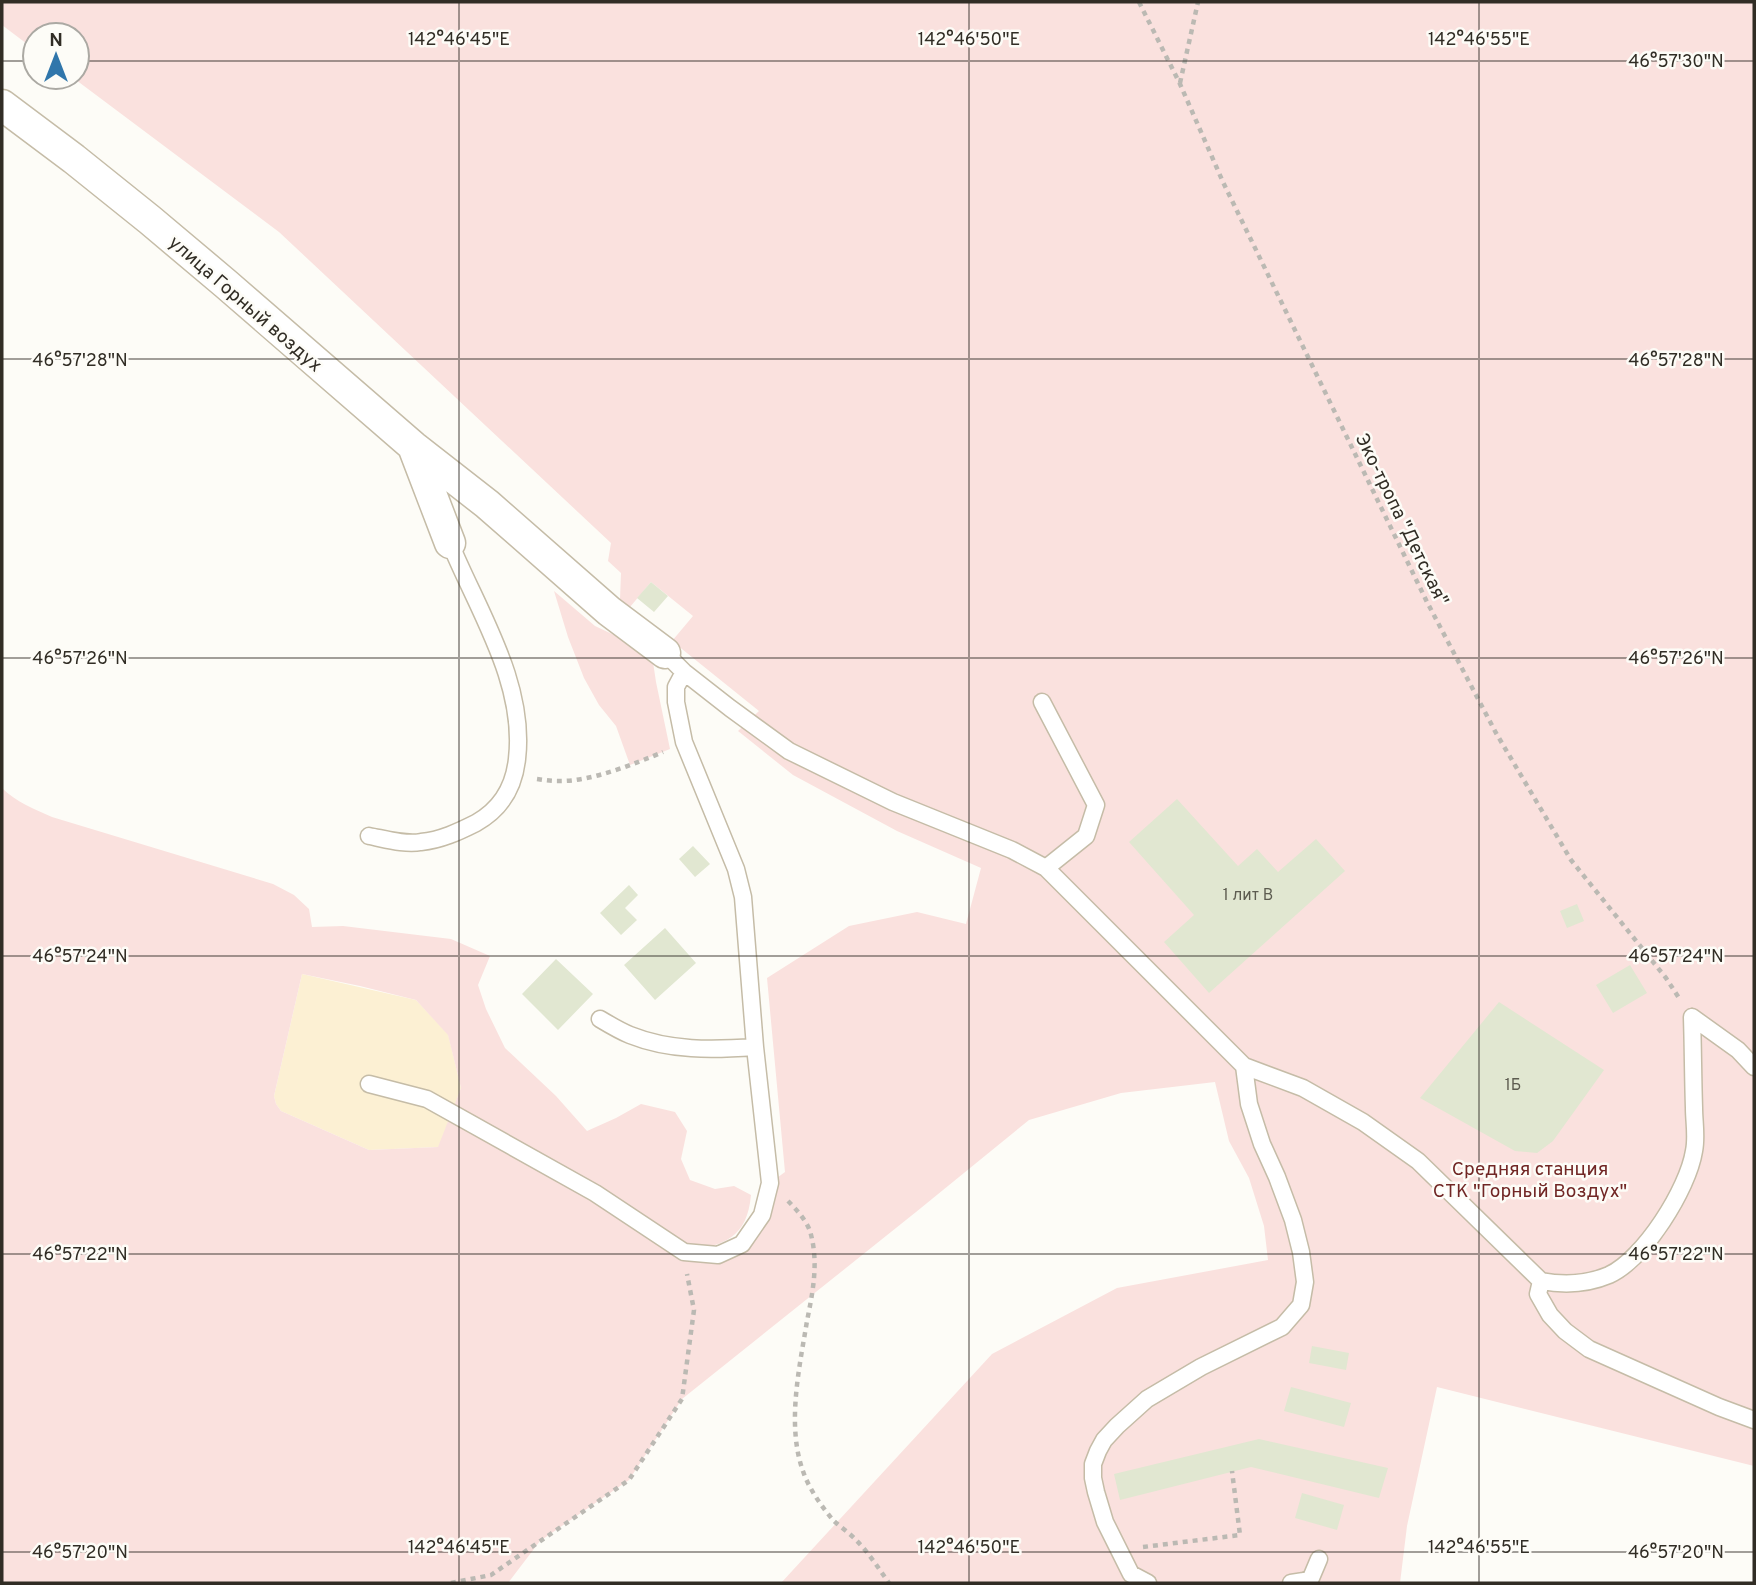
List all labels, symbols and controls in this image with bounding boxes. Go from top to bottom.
north arrow [21,21,91,91]
text: N [49,29,63,53]
text: 142°46'45"E [408,29,510,52]
text: 142°46'50"E [918,29,1020,52]
text: 142°46'55"E [1428,29,1530,52]
text: 46°57'30"N [1628,51,1724,74]
street label: улица Горный воздух [163,231,327,378]
text: 46°57'28"N [32,350,128,373]
text: 46°57'28"N [1628,350,1724,373]
street label: Эко-тропа "Детская" [1349,430,1453,610]
text: 46°57'26"N [32,648,128,671]
text: 46°57'26"N [1628,648,1724,671]
house number: 1 лит В [1223,886,1273,906]
text: 46°57'24"N [32,946,128,969]
text: 46°57'24"N [1628,946,1724,969]
house number: 1Б [1505,1076,1521,1096]
park label: Средняя станция СТК "Горный Воздух" [1433,1158,1627,1204]
text: 46°57'22"N [32,1244,128,1267]
text: 46°57'22"N [1628,1244,1724,1267]
text: 142°46'45"E [408,1537,510,1560]
text: 142°46'50"E [918,1537,1020,1560]
text: 142°46'55"E [1428,1537,1530,1560]
text: 46°57'20"N [32,1542,128,1565]
text: 46°57'20"N [1628,1542,1724,1565]

